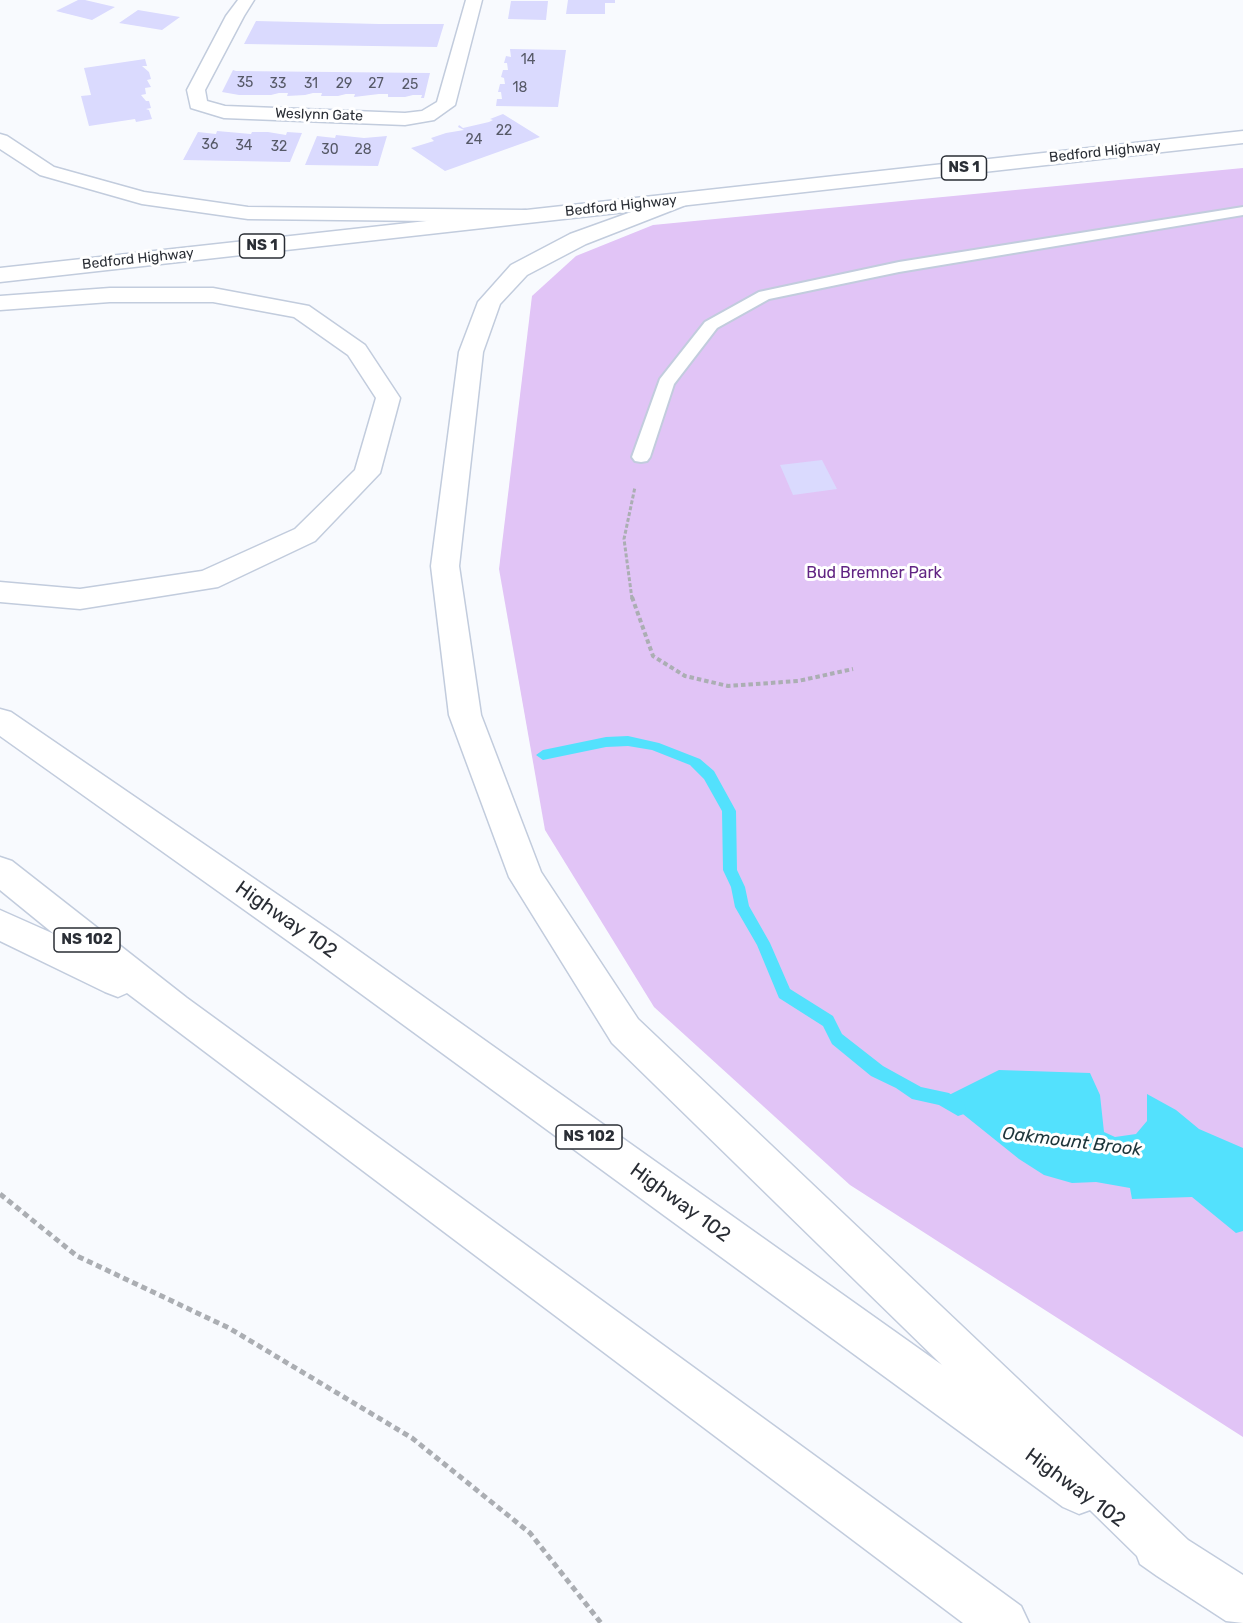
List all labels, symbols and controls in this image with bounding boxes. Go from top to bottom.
house number: 14 [521,52,535,68]
house number: 35 [237,75,253,91]
house number: 33 [270,76,286,92]
house number: 31 [304,76,318,92]
house number: 29 [336,76,352,92]
house number: 27 [368,76,384,92]
house number: 25 [402,77,418,93]
house number: 18 [513,80,527,96]
street label: Weslynn Gate [275,105,363,125]
house number: 22 [496,123,512,139]
house number: 24 [466,132,482,148]
house number: 36 [202,137,218,153]
house number: 34 [235,138,253,154]
street label: Bedford Highway [1048,138,1162,166]
house number: 32 [271,139,287,155]
house number: 30 [321,142,339,158]
house number: 28 [354,142,372,158]
road number: NS 1 [942,156,986,180]
street label: Bedford Highway [564,192,678,220]
road number: NS 1 [240,234,284,258]
street label: Bedford Highway [81,245,195,273]
park label: Bud Bremner Park [806,563,942,583]
street label: Highway 102 [231,876,341,964]
road number: NS 102 [54,928,120,952]
water label: Oakmount Brook [1001,1123,1143,1161]
road number: NS 102 [556,1125,622,1149]
street label: Highway 102 [625,1158,735,1248]
street label: Highway 102 [1020,1443,1130,1533]

